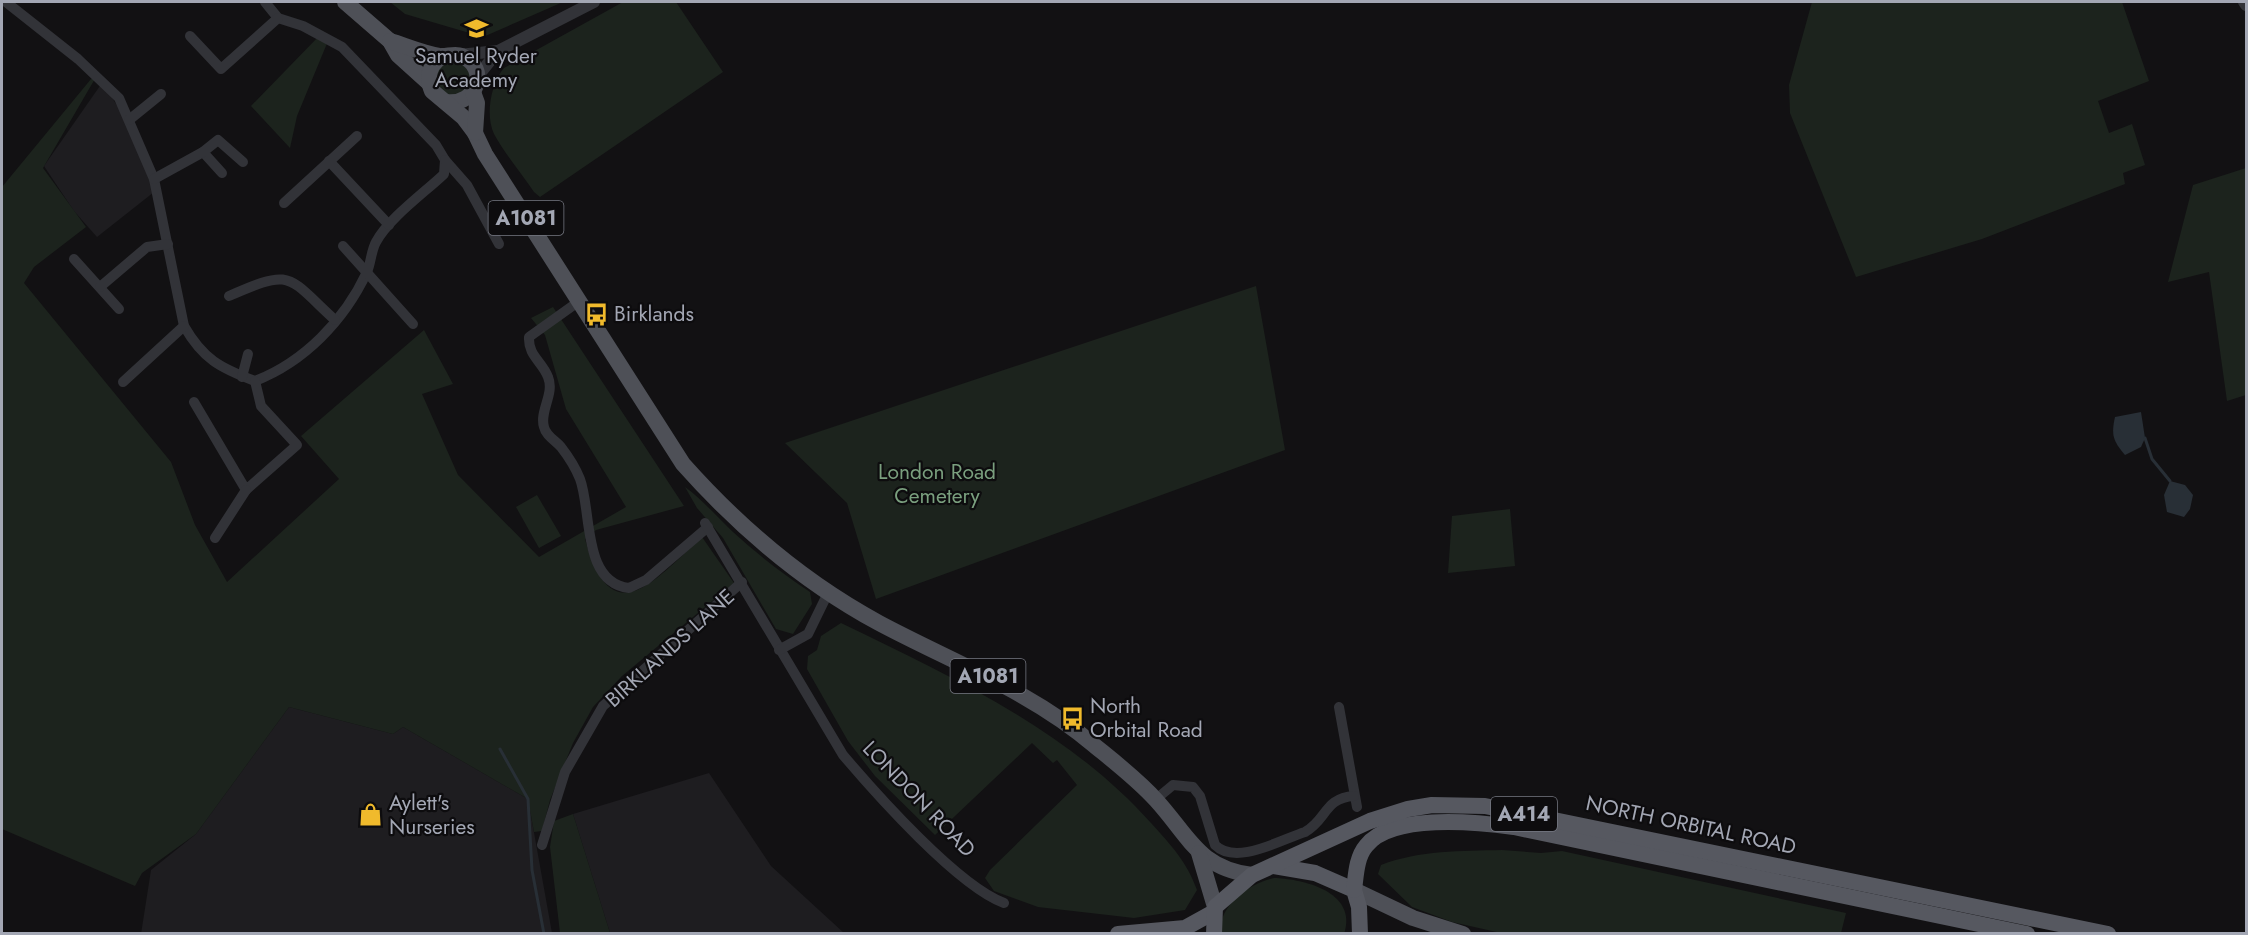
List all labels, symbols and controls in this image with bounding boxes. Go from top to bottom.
school or university icon: Samuel Ryder Academy [463,15,489,41]
place label: Samuel Ryder Academy [415,41,538,95]
road number: A1081 [488,201,564,235]
place label: Birklands [614,299,694,329]
bus stop icon: Birklands [583,301,609,327]
park label: London Road Cemetery [878,457,996,511]
street label: BIRKLANDS LANE [599,582,741,714]
road number: A1081 [950,659,1026,693]
place label: North Orbital Road [1090,691,1203,745]
bus stop icon: North Orbital Road [1059,705,1085,731]
street label: LONDON ROAD [856,734,982,864]
place label: Aylett's Nurseries [389,788,475,842]
street label: NORTH ORBITAL ROAD [1583,788,1799,862]
road number: A414 [1491,797,1557,831]
shop icon: Aylett's Nurseries [358,802,384,828]

